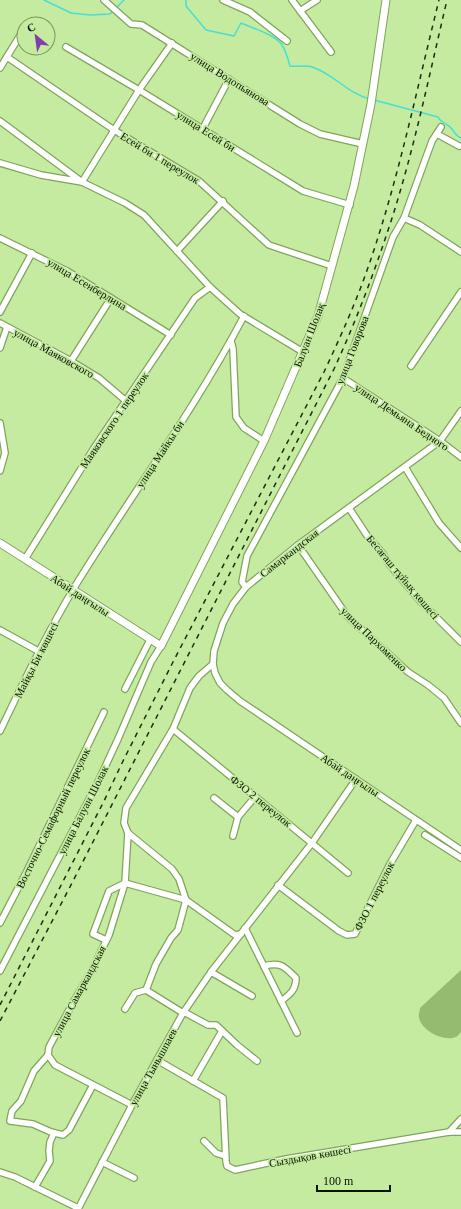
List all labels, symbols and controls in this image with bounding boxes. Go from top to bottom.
north arrow [16,16,56,56]
text: С [25,20,38,34]
street label: улица Водопьянова [188,50,272,108]
street label: улица Есей би [175,108,238,154]
street label: Есей би 1 переулок [118,130,202,187]
street label: улица Есенберлина [45,256,129,312]
street label: Балуан Шолақ [291,301,327,369]
street label: улица Говорова [333,314,371,386]
street label: улица Маяковского [12,326,97,380]
street label: Маяковского 1 переулок [77,369,151,470]
street label: улица Демьяна Бедного [353,381,452,453]
street label: улица Майкы би [134,418,186,490]
street label: Самаркандская [257,526,321,580]
street label: Бесағаш тұйық көшесі [364,533,442,621]
street label: Абай даңғылы [48,572,112,619]
street label: улица Пархоменко [339,605,410,674]
street label: Майқы Би көшесі [12,620,60,700]
street label: Восточно-Семафорный переулок [14,745,93,890]
street label: Абай даңғылы [319,751,382,799]
street label: улица Балуан Шолак [55,763,111,856]
street label: ФЗО 2 переулок [228,773,295,830]
street label: ФЗО 1 переулок [352,859,397,932]
street label: улица Самаркандская [50,944,108,1038]
street label: улица Тынышпаев [127,1026,179,1108]
street label: Сыздықов көшесі [268,1143,352,1169]
scale bar [317,1167,390,1193]
text: 100 m [323,1174,354,1188]

